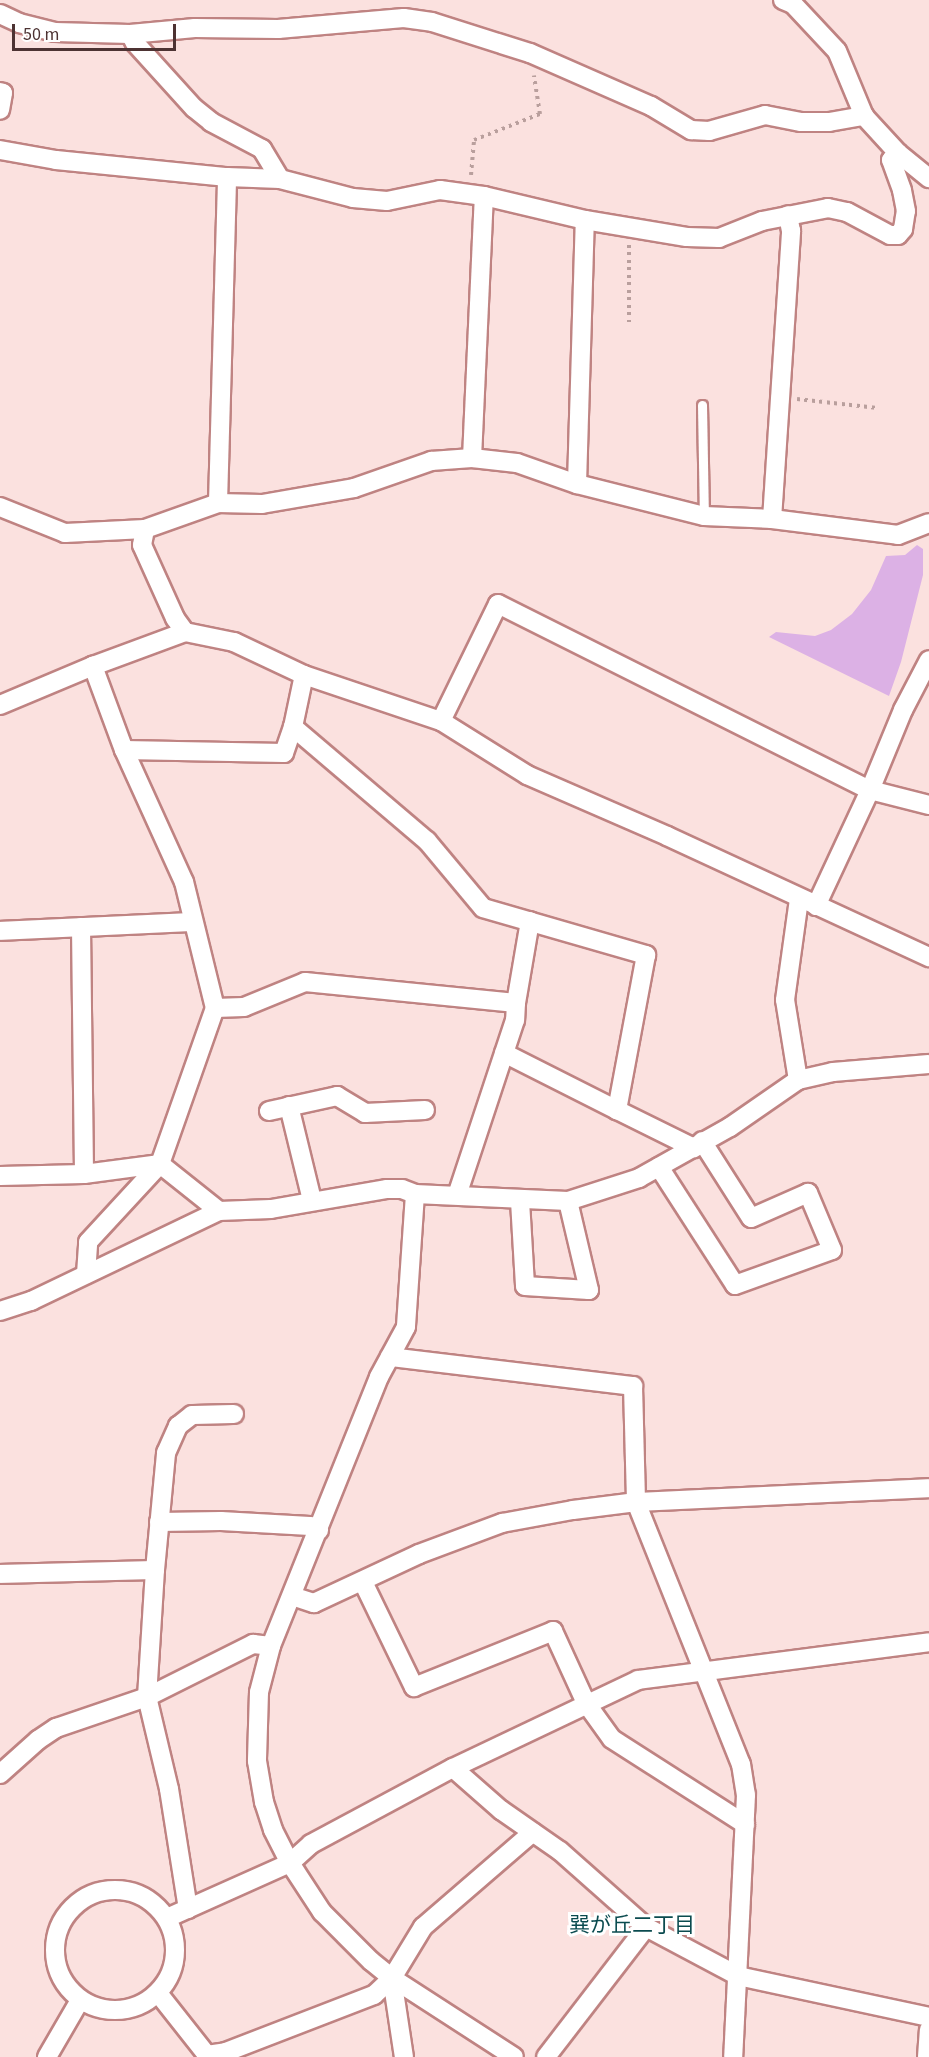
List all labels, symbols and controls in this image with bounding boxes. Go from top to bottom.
scale bar [15,12,178,50]
text: 50 m [23,22,59,47]
district label: 巽が丘二丁目 [569,1912,695,1938]

